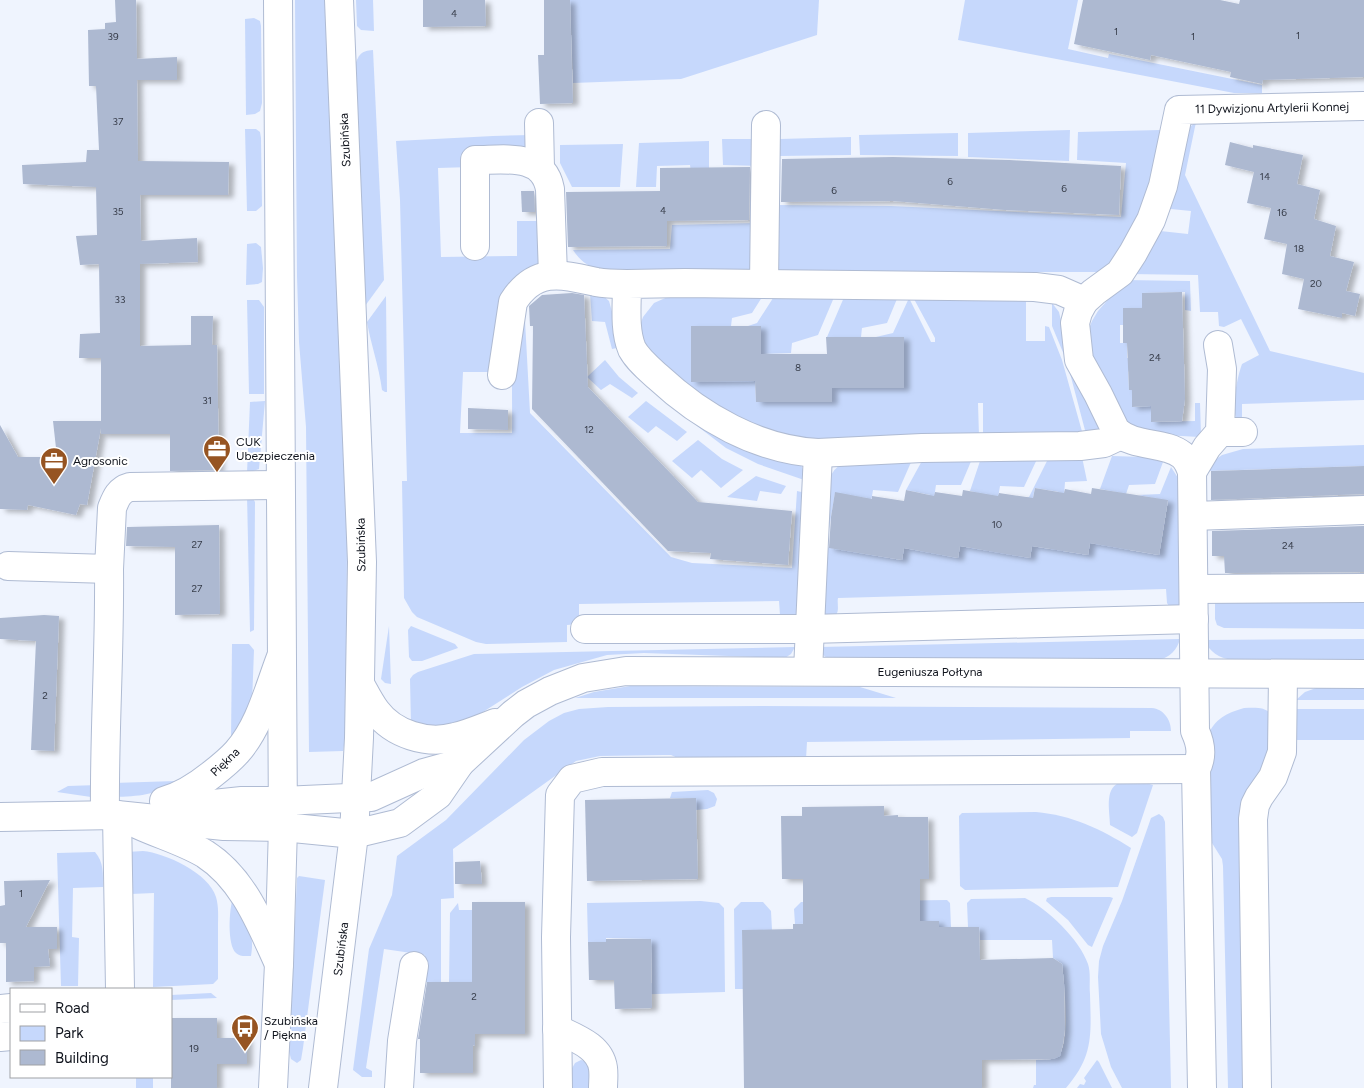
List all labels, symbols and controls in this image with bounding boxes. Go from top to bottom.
house number: 4 [451,7,457,20]
house number: 1 [1114,25,1118,38]
house number: 1 [1296,29,1300,42]
house number: 39 [107,30,119,43]
house number: 1 [1191,30,1195,43]
street label: 11 Dywizjonu Artylerii Konnej [1195,100,1349,116]
street label: Szubińska [337,113,353,167]
house number: 37 [113,115,124,128]
house number: 14 [1260,170,1270,183]
house number: 6 [947,175,953,188]
house number: 6 [1061,182,1067,195]
house number: 6 [831,184,837,197]
house number: 4 [660,204,666,217]
house number: 35 [112,205,124,218]
house number: 16 [1277,206,1287,219]
house number: 18 [1294,242,1304,255]
house number: 20 [1310,277,1322,290]
house number: 33 [115,293,125,306]
house number: 24 [1149,351,1161,364]
house number: 8 [795,361,801,374]
house number: 31 [202,394,212,407]
house number: 12 [584,423,594,436]
office icon: CUK Ubezpieczenia [202,434,232,473]
place label: CUK Ubezpieczenia [236,435,315,463]
office icon: Agrosonic [39,446,69,485]
place label: Agrosonic [73,454,128,468]
street label: Szubińska [354,518,368,572]
house number: 10 [992,518,1002,531]
house number: 27 [192,538,203,551]
house number: 24 [1282,539,1294,552]
house number: 27 [192,582,203,595]
street label: Eugeniusza Połtyna [878,665,982,679]
house number: 2 [42,689,48,702]
street label: Piękna [208,745,242,779]
house number: 1 [19,887,23,900]
street label: Szubińska [331,921,351,977]
legend [10,988,172,1078]
house number: 2 [471,990,477,1003]
text: Road [55,999,90,1017]
bus stop icon: Szubińska / Piękna [230,1013,260,1052]
place label: Szubińska / Piękna [264,1014,318,1042]
text: Park [55,1024,84,1042]
house number: 19 [189,1042,199,1055]
text: Building [55,1049,109,1067]

